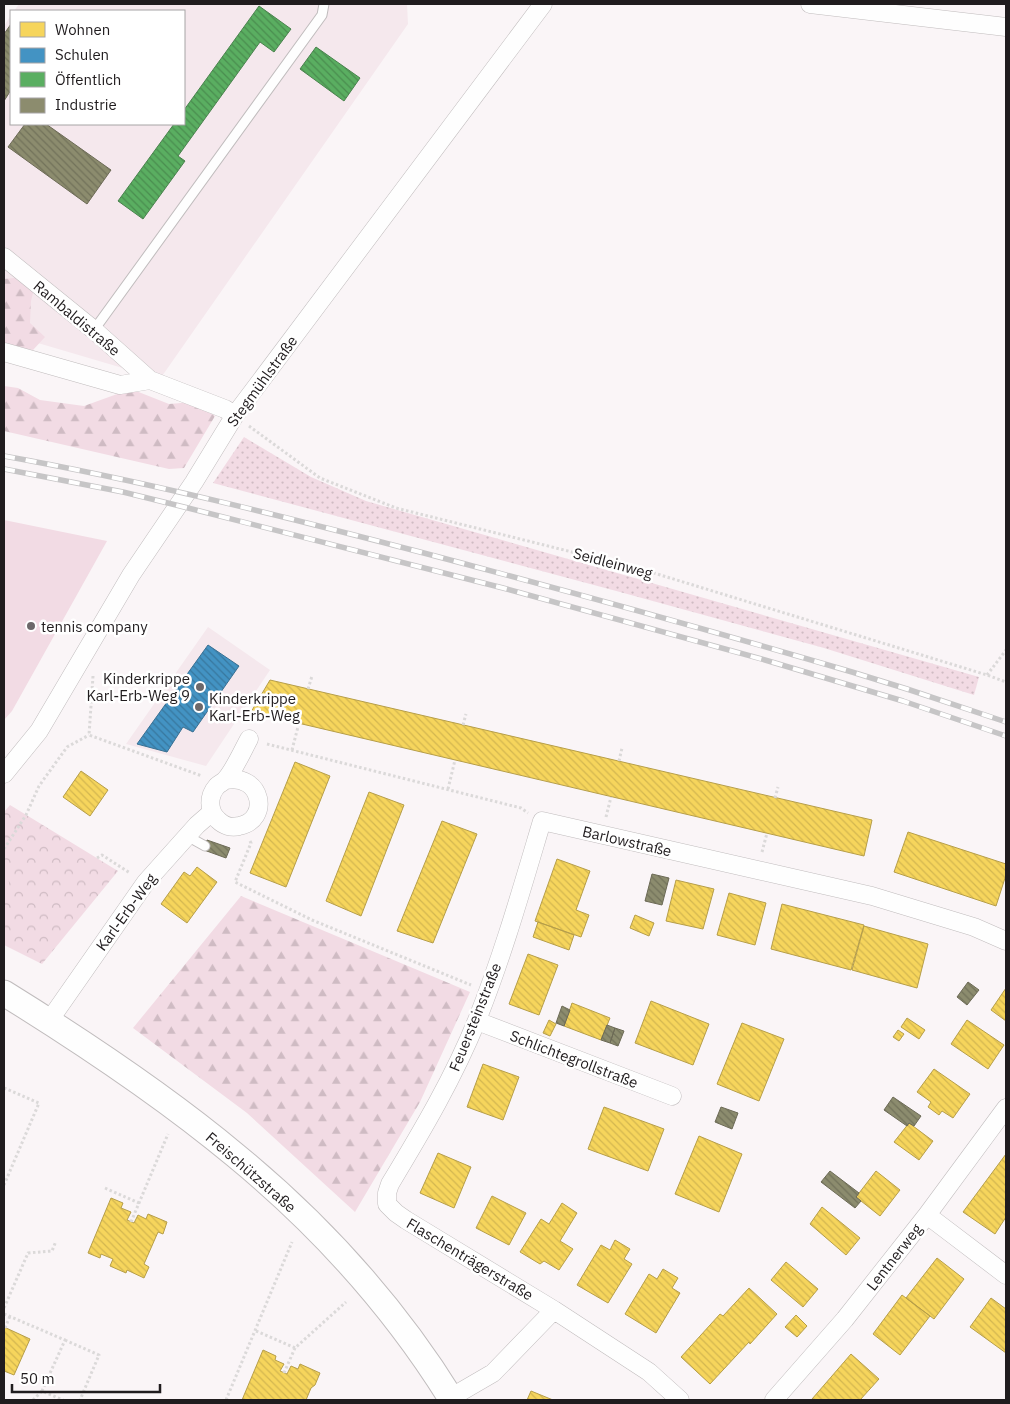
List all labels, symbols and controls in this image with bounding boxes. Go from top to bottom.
legend [10,10,185,125]
text: Wohnen [55,20,110,39]
text: Schulen [55,45,109,64]
text: Öffentlich [55,70,121,89]
text: Industrie [55,95,117,114]
street label: Rambaldistraße [30,276,124,360]
street label: Stegmühlstraße [223,332,301,430]
street label: Seidleinweg [571,543,655,583]
place label: tennis company [41,617,148,636]
marker: tennis company [25,620,37,632]
place label: Kinderkrippe Karl-Erb-Weg 9 [87,669,190,705]
marker: Kinderkrippe Karl-Erb-Weg 9 [194,681,206,693]
place label: Kinderkrippe Karl-Erb-Weg [209,689,300,725]
marker: Kinderkrippe Karl-Erb-Weg [193,701,205,713]
street label: Barlowstraße [581,822,673,860]
street label: Karl-Erb-Weg [92,870,160,954]
street label: Feuersteinstraße [445,960,505,1074]
street label: Schlichtegrollstraße [507,1026,641,1092]
street label: Freischützstraße [202,1128,300,1216]
street label: Flaschenträgerstraße [403,1214,537,1304]
street label: Lentnerweg [862,1220,926,1294]
scale bar [12,1362,160,1394]
text: 50 m [20,1369,55,1388]

